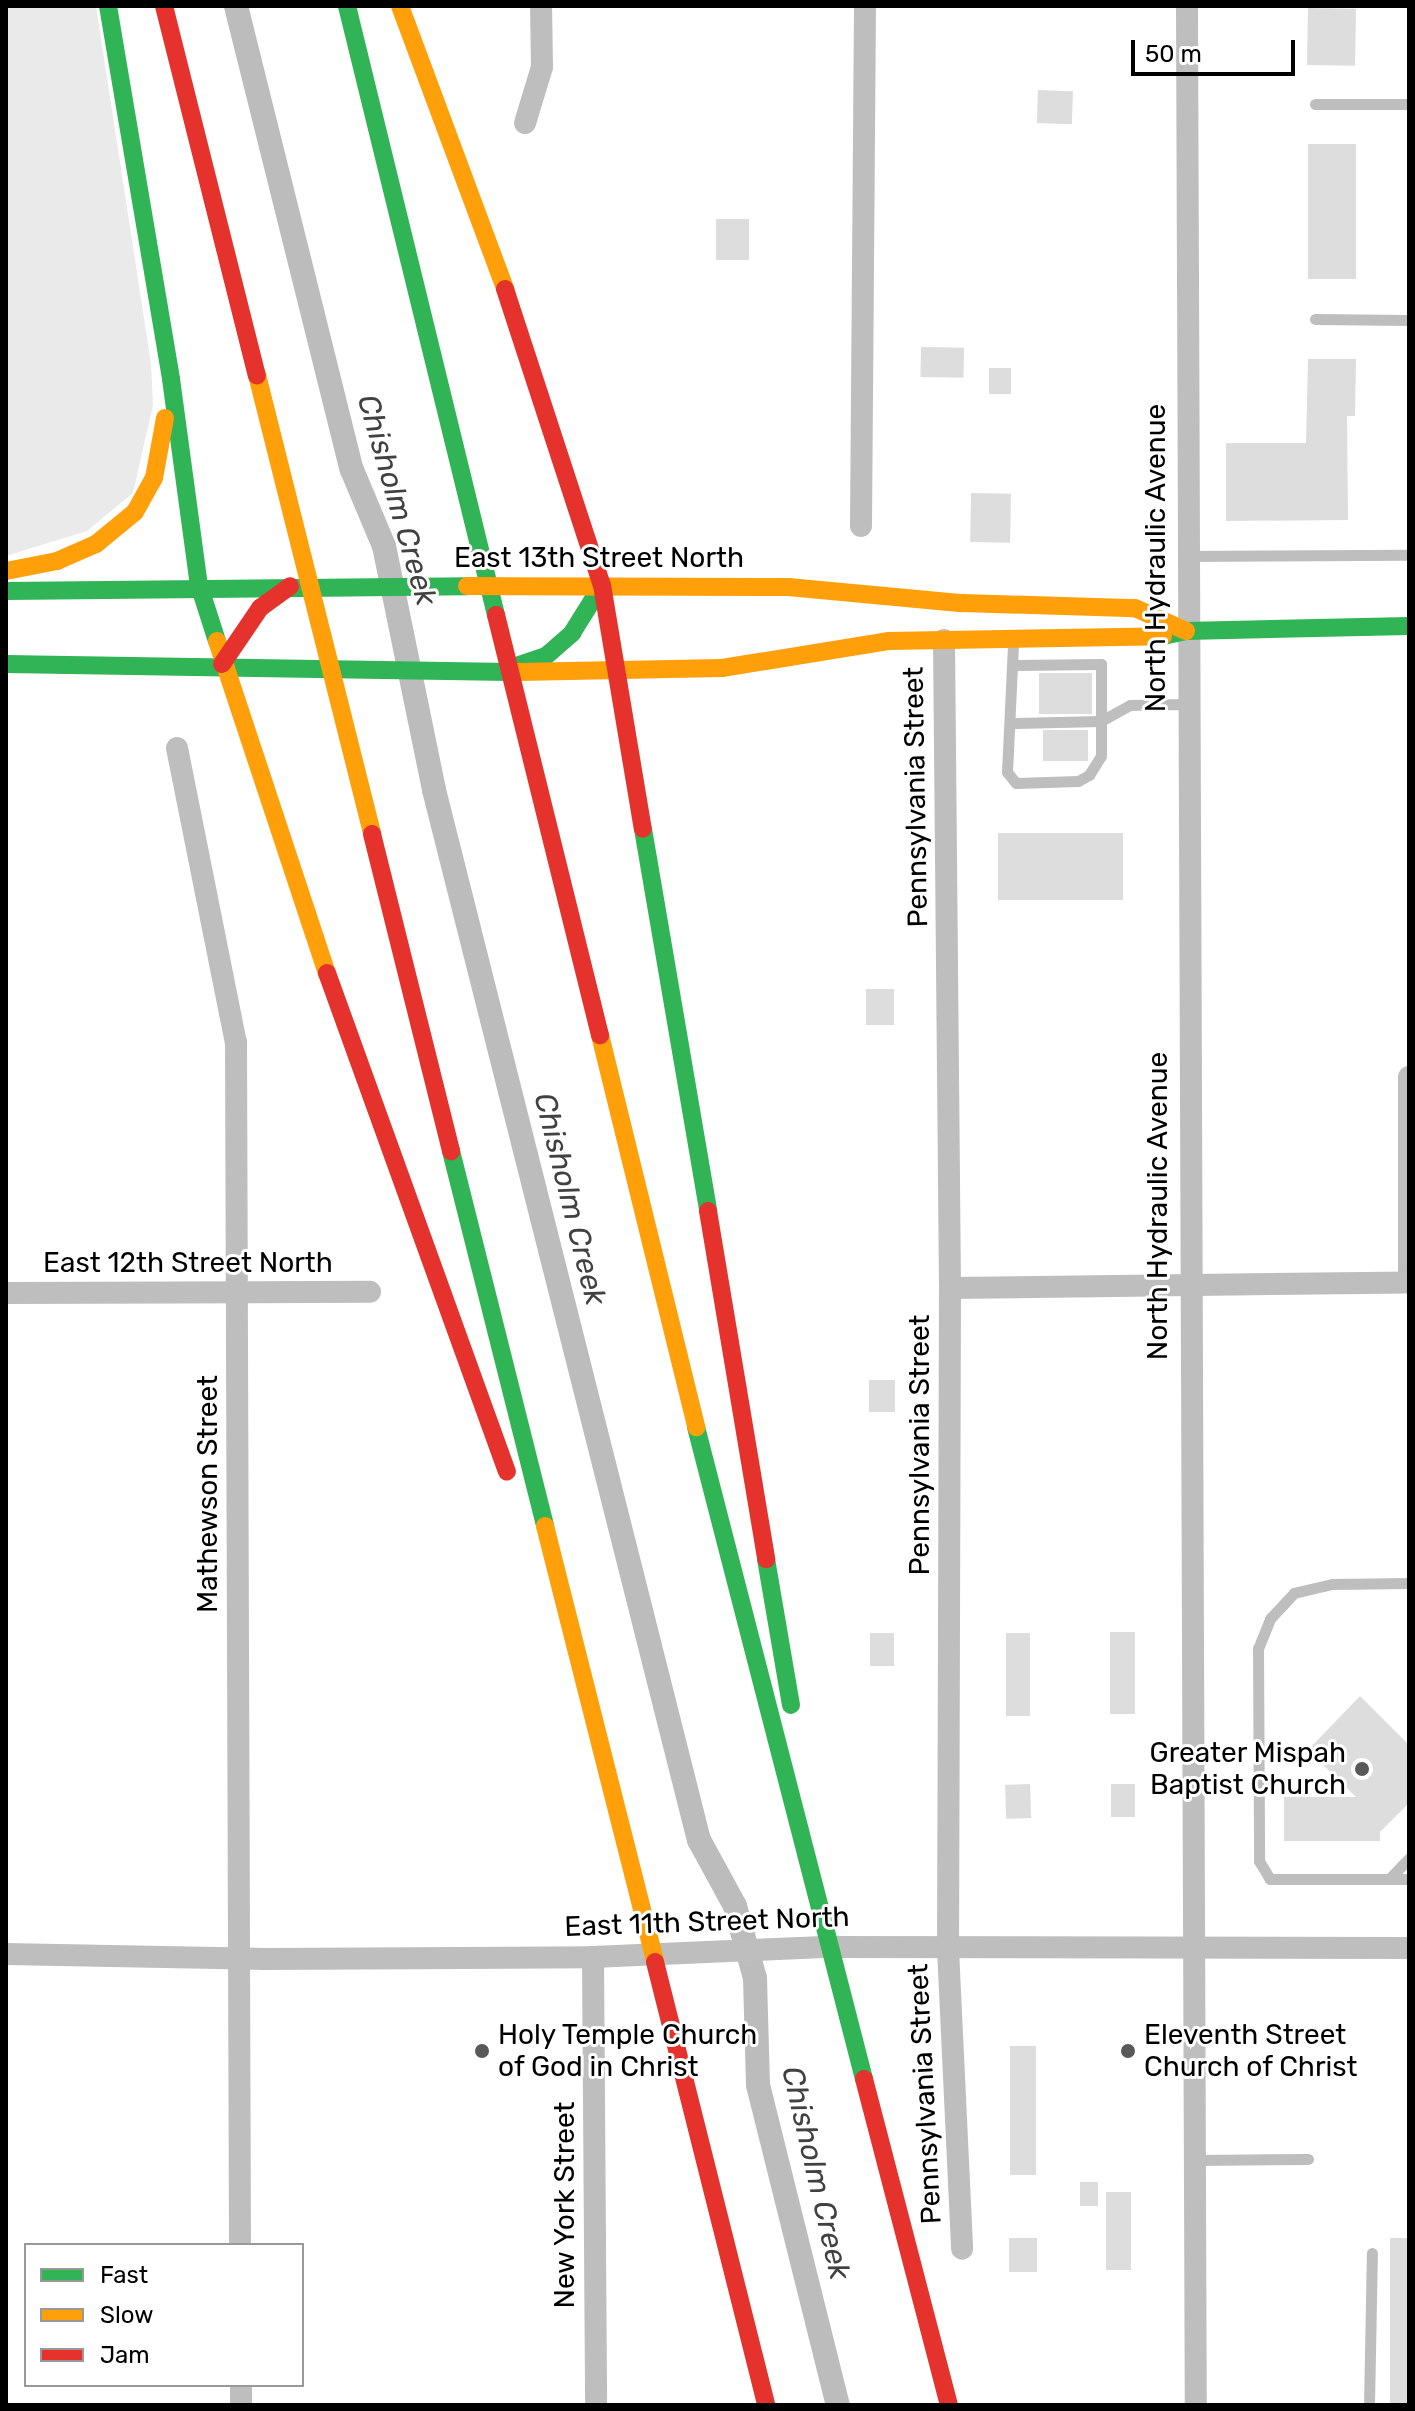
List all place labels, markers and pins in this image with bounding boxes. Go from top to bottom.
place label: Greater Mispah Baptist Church [1149,1736,1346,1802]
marker: Greater Mispah Baptist Church [1353,1760,1371,1778]
place label: Holy Temple Church of God in Christ [498,2018,759,2084]
place label: Eleventh Street Church of Christ [1144,2018,1358,2084]
marker: Holy Temple Church of God in Christ [473,2042,491,2060]
marker: Eleventh Street Church of Christ [1119,2042,1137,2060]

